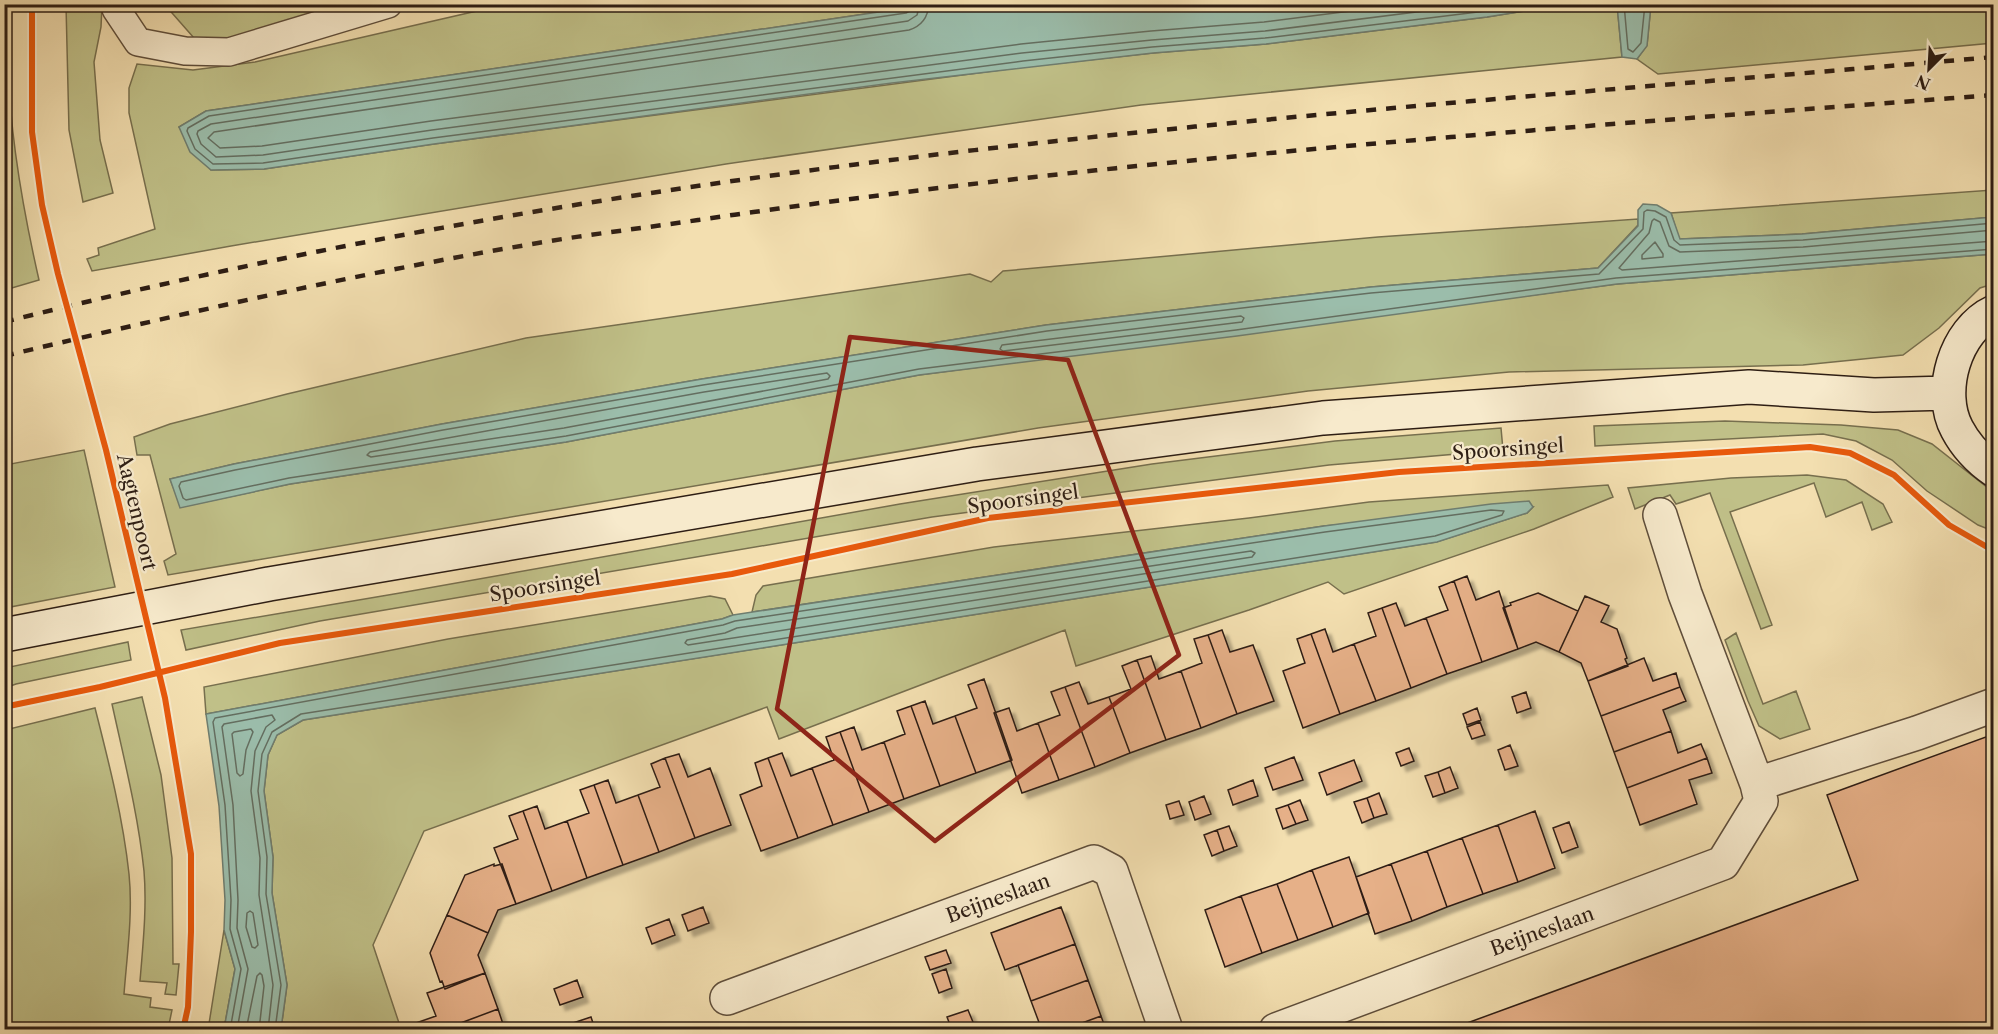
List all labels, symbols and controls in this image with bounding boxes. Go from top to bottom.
north arrow [1899,39,1959,99]
text: N [1912,71,1933,95]
street label: Spoorsingel [1451,433,1565,465]
street label: Aagtenpoort [112,450,162,573]
street label: Spoorsingel [966,479,1080,519]
street label: Spoorsingel [488,565,602,607]
street label: Beijneslaan [943,868,1054,928]
street label: Beijneslaan [1487,901,1598,961]

